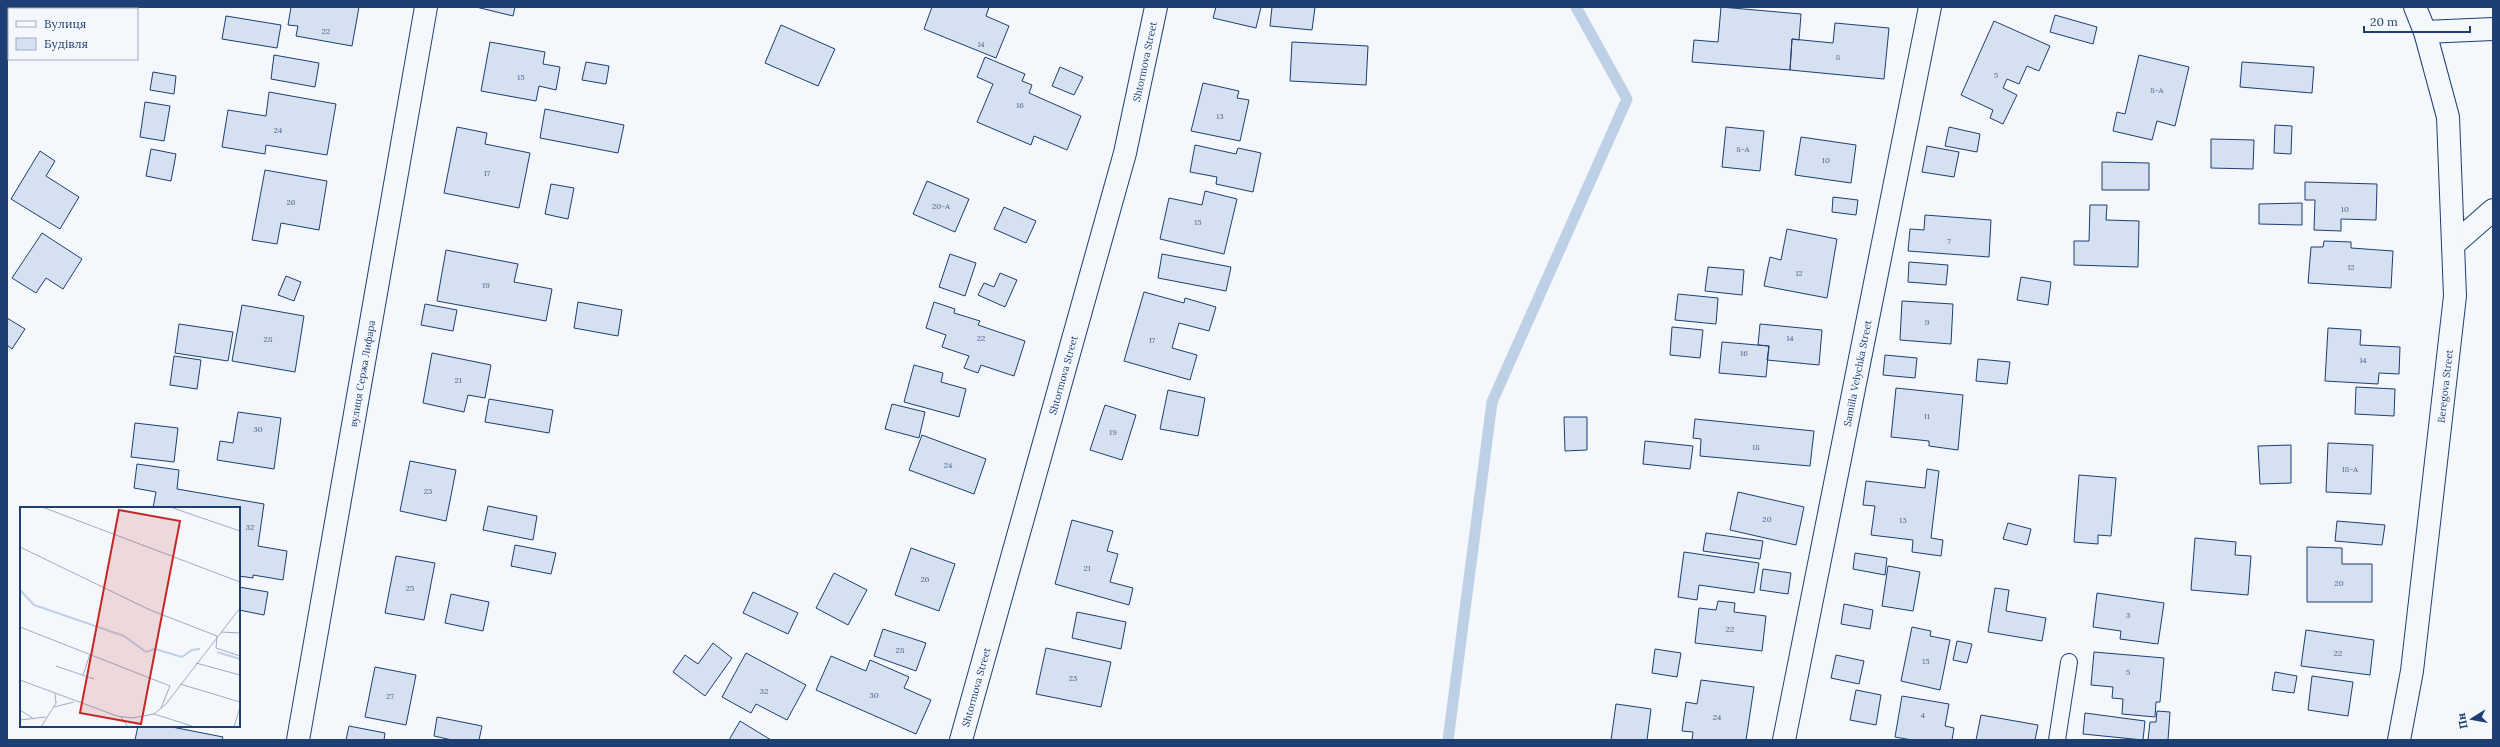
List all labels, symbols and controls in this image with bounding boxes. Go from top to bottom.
legend [8,8,138,60]
scale bar [2364,8,2470,34]
text: 20 m [2370,14,2398,29]
text: Вулиця [44,16,86,31]
street label: Shtormova Street [1130,20,1160,103]
house number: 22 [322,26,330,36]
text: Будівля [44,36,88,51]
house number: 14 [977,39,985,49]
house number: 8 [1836,52,1841,62]
house number: 5 [1994,70,1998,80]
house number: 15 [517,72,525,82]
house number: 8-А [2150,85,2165,95]
house number: 16 [1016,100,1024,110]
house number: 13 [1216,111,1224,121]
house number: 24 [274,125,283,135]
house number: 8-А [1736,144,1751,154]
house number: 10 [1822,155,1830,165]
house number: 17 [484,168,491,178]
house number: 26 [287,197,296,207]
house number: 20-А [932,201,951,211]
house number: 10 [2341,204,2349,214]
house number: 15 [1194,217,1202,227]
house number: 7 [1947,236,1951,246]
house number: 12 [2347,262,2355,272]
house number: 12 [1795,268,1803,278]
house number: 19 [482,280,490,290]
house number: 9 [1925,317,1930,327]
street label: вулиця Сержа Лифара [347,319,378,428]
street label: Samiila Velychka Street [1841,319,1875,428]
house number: 22 [977,333,985,343]
house number: 14 [1786,333,1794,343]
house number: 28 [264,334,273,344]
street label: Shtormova Street [1046,334,1081,416]
house number: 17 [1149,335,1156,345]
house number: 16 [1740,348,1748,358]
street label: Beregova Street [2435,349,2456,424]
house number: 14 [2359,355,2367,365]
house number: 21 [454,375,462,385]
house number: 11 [1924,411,1930,421]
house number: 30 [253,424,263,434]
house number: 19 [1109,427,1117,437]
house number: 18 [1752,442,1760,452]
house number: 24 [944,460,953,470]
house number: 18-А [2342,464,2359,474]
house number: 23 [424,486,433,496]
inset map [20,507,240,727]
house number: 20 [1762,514,1772,524]
house number: 13 [1899,515,1907,525]
house number: 32 [246,522,254,532]
house number: 21 [1083,563,1091,573]
house number: 26 [921,574,930,584]
house number: 20 [2334,578,2344,588]
house number: 25 [406,583,414,593]
house number: 3 [2126,610,2131,620]
house number: 22 [1726,624,1734,634]
house number: 28 [896,645,905,655]
street label: Shtormova Street [959,646,994,728]
house number: 22 [2334,648,2342,658]
house number: 15 [1922,656,1930,666]
house number: 5 [2126,667,2130,677]
house number: 23 [1069,673,1078,683]
house number: 32 [760,686,768,696]
house number: 30 [869,690,879,700]
house number: 27 [386,691,394,701]
north arrow [2452,699,2492,739]
house number: 4 [1921,710,1926,720]
house number: 24 [1713,712,1722,722]
text: Пн [2454,712,2471,730]

